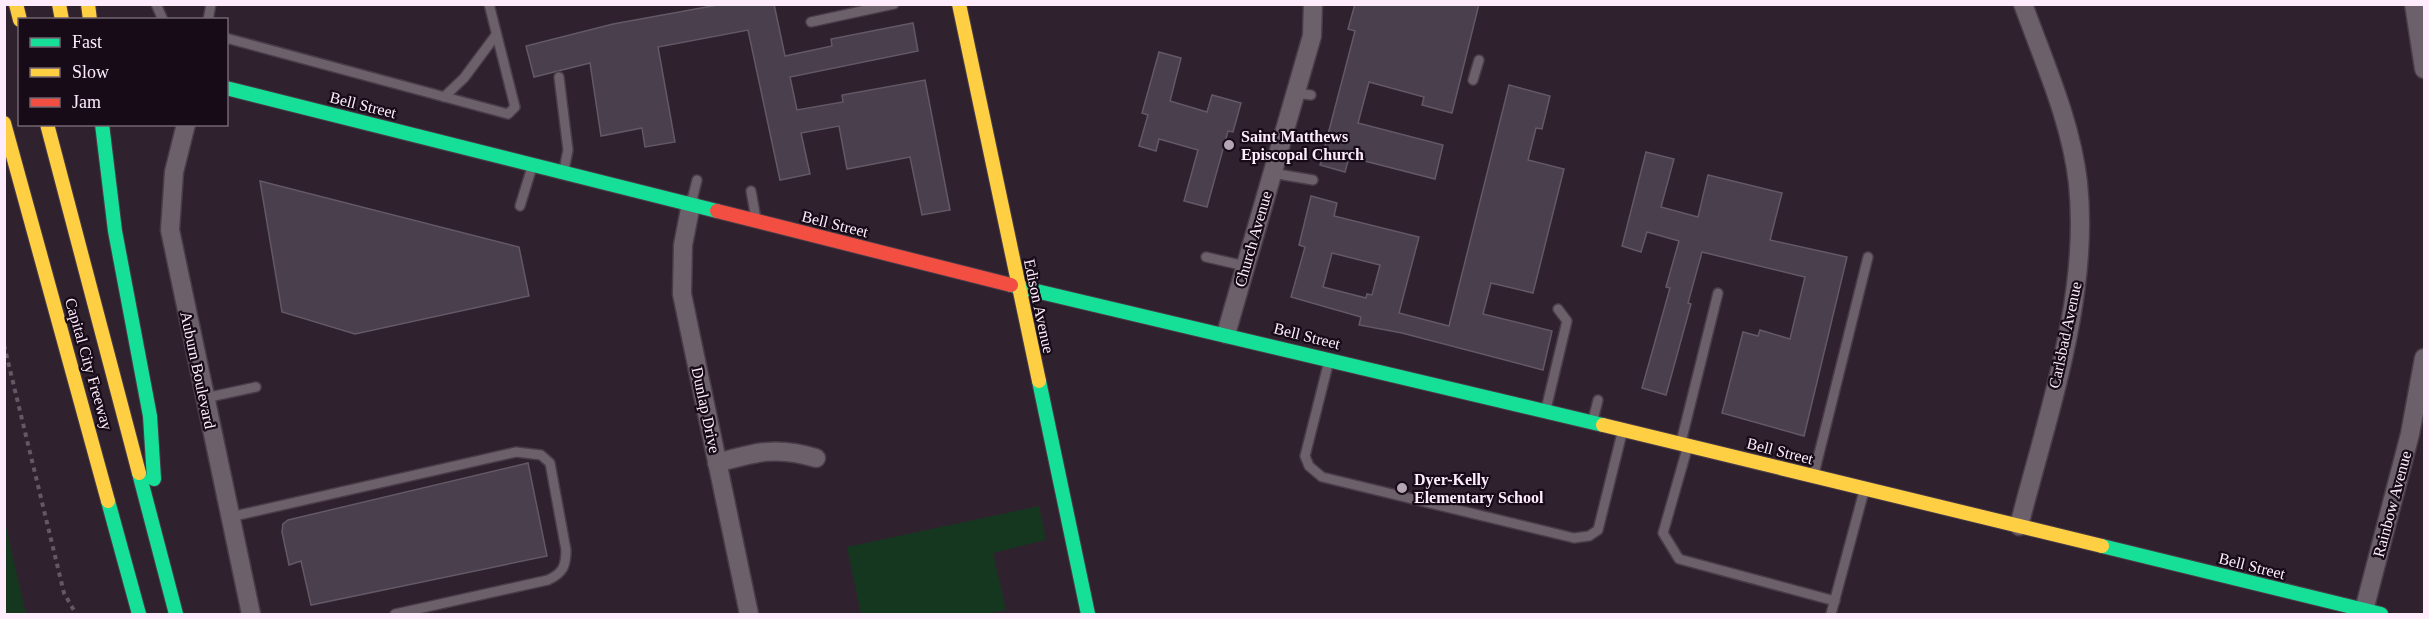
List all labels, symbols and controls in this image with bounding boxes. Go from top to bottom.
legend [18,18,228,126]
text: Fast [72,32,102,52]
text: Slow [72,62,109,82]
street label: Bell Street [328,89,399,122]
text: Jam [72,92,101,112]
place label: Saint Matthews Episcopal Church [1241,128,1364,164]
marker: Saint Matthews Episcopal Church [1222,138,1236,152]
street label: Church Avenue [1231,189,1275,289]
street label: Bell Street [800,208,871,241]
street label: Edison Avenue [1021,257,1057,355]
street label: Carlsbad Avenue [2045,280,2085,390]
street label: Capital City Freeway [61,296,116,432]
street label: Auburn Boulevard [177,310,219,430]
street label: Bell Street [1272,320,1343,353]
street label: Dunlap Drive [688,365,723,455]
street label: Bell Street [1745,435,1816,468]
street label: Rainbow Avenue [2370,449,2414,559]
place label: Dyer-Kelly Elementary School [1414,471,1544,507]
marker: Dyer-Kelly Elementary School [1395,481,1409,495]
street label: Bell Street [2217,550,2288,583]

